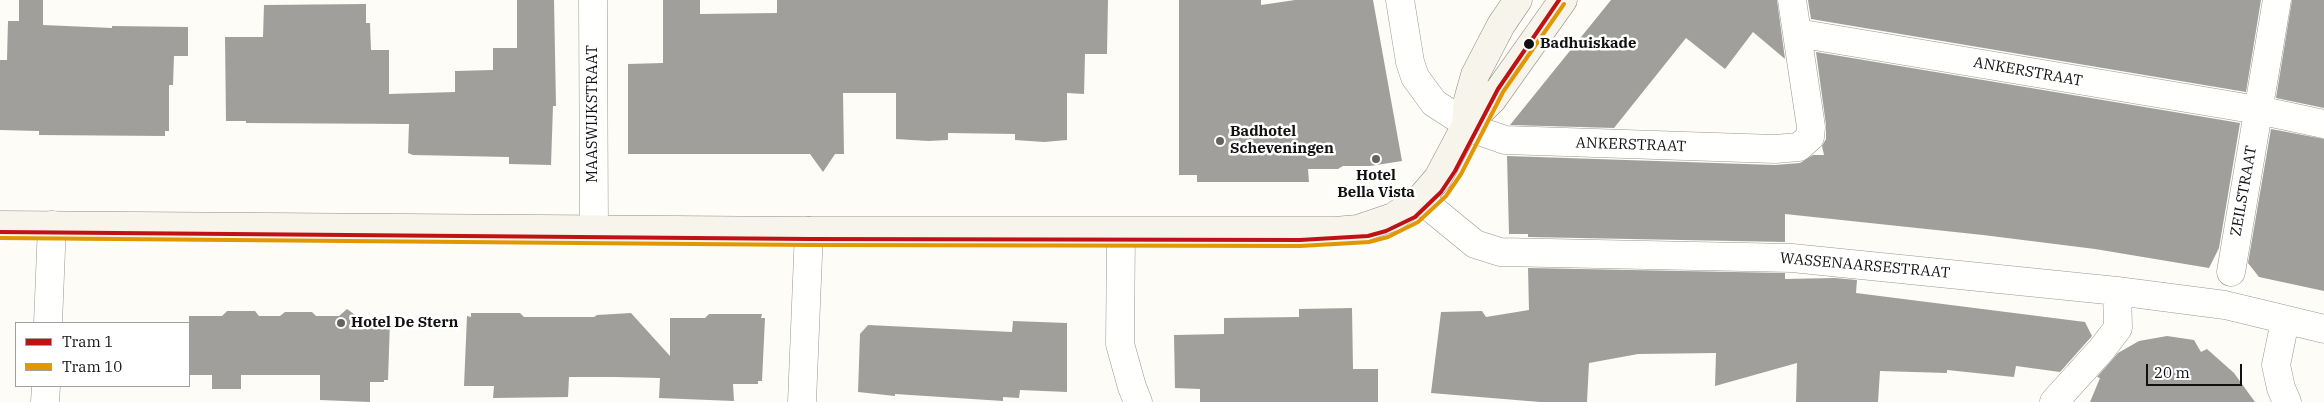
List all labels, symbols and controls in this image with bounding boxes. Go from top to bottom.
place label: Badhuiskade [1540,35,1637,53]
marker: Badhuiskade [1522,37,1536,51]
street label: MAASWIJKSTRAAT [584,45,602,183]
street label: ANKERSTRAAT [1972,54,2084,90]
place label: Badhotel Scheveningen [1230,123,1334,158]
street label: ANKERSTRAAT [1575,134,1687,156]
marker: Badhotel Scheveningen [1214,135,1226,147]
street label: ZEILSTRAAT [2227,144,2261,238]
marker: Hotel Bella Vista [1370,153,1382,165]
place label: Hotel Bella Vista [1337,167,1415,202]
street label: WASSENAARSESTRAAT [1779,250,1951,282]
place label: Hotel De Stern [351,314,459,332]
marker: Hotel De Stern [335,317,347,329]
legend [15,322,190,387]
text: Tram 1 [62,332,113,351]
scale bar [2149,354,2245,386]
text: Tram 10 [62,357,122,376]
text: 20 m [2154,363,2190,382]

